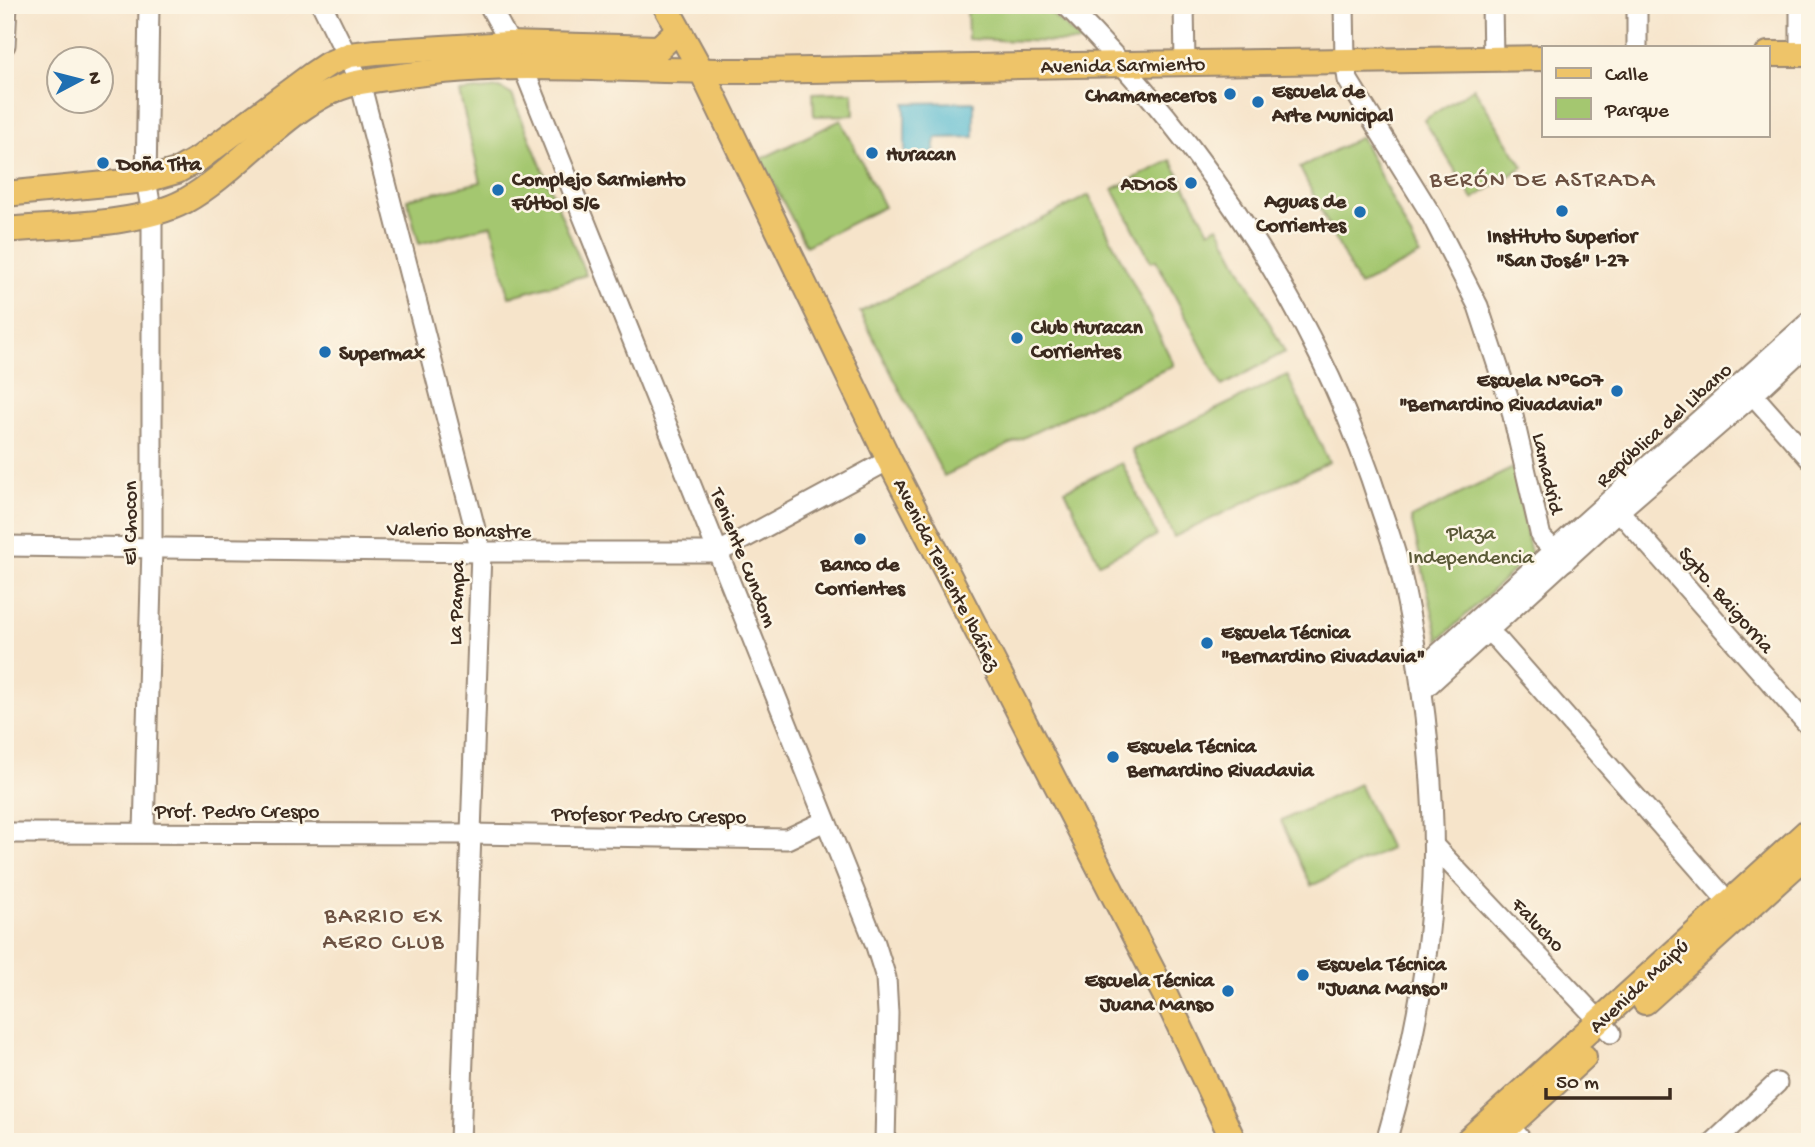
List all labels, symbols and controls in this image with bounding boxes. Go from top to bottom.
north arrow [46,46,116,116]
legend [1542,46,1770,136]
street label: Avenida Sarmiento [1041,54,1206,81]
text: Calle [1605,64,1649,89]
text: N [81,71,106,86]
place label: Escuela de Arte Municipal [1271,81,1394,130]
place label: Chamameceros [1084,85,1217,110]
marker: Chamameceros [1222,86,1238,102]
marker: Escuela de Arte Municipal [1250,94,1266,110]
text: Parque [1604,100,1670,125]
place label: Huracan [886,144,957,169]
marker: Huracan [864,145,880,161]
place label: Doña Tita [115,154,202,179]
marker: Doña Tita [95,155,111,171]
district label: BERÓN DE ASTRADA [1429,168,1656,195]
place label: Complejo Sarmiento Fútbol 5/6 [511,169,686,218]
place label: AD10S [1120,174,1178,199]
marker: AD10S [1183,175,1199,191]
marker: Complejo Sarmiento Fútbol 5/6 [490,182,506,198]
place label: Aguas de Corrientes [1255,191,1347,240]
marker: Instituto Superior "San José" I-27 [1554,203,1570,219]
marker: Aguas de Corrientes [1352,204,1368,220]
place label: Instituto Superior "San José" I-27 [1487,226,1639,275]
place label: Club Huracan Corrientes [1030,317,1144,366]
marker: Club Huracan Corrientes [1009,330,1025,346]
place label: Supermax [339,343,426,368]
marker: Supermax [317,344,333,360]
street label: República del Libano [1592,359,1739,494]
place label: Escuela Nº607 "Bernardino Rivadavia" [1399,370,1604,419]
marker: Escuela Nº607 "Bernardino Rivadavia" [1609,383,1625,399]
street label: Lamadrid [1524,431,1567,518]
street label: Avenida Teniente Ibáñez [886,475,1005,677]
street label: El Chocon [120,481,145,565]
street label: Teniente Cundom [702,484,781,632]
street label: Valerio Bonastre [385,519,533,546]
park label: Plaza Independencia [1408,523,1535,572]
marker: Banco de Corrientes [852,531,868,547]
street label: Sgto. Baigorria [1671,543,1778,661]
place label: Banco de Corrientes [814,554,906,603]
street label: La Pampa [445,559,473,646]
place label: Escuela Técnica "Bernardino Rivadavia" [1221,622,1425,671]
marker: Escuela Técnica "Bernardino Rivadavia" [1199,635,1215,651]
place label: Escuela Técnica Bernardino Rivadavia [1126,736,1315,785]
marker: Escuela Técnica Bernardino Rivadavia [1105,749,1121,765]
street label: Prof. Pedro Crespo [154,801,319,826]
street label: Profesor Pedro Crespo [550,803,747,832]
street label: Falucho [1504,893,1569,959]
district label: BARRIO EX AERO CLUB [322,904,446,957]
street label: Avenida Maipú [1585,935,1695,1040]
place label: Escuela Técnica "Juana Manso" [1317,954,1449,1003]
marker: Escuela Técnica "Juana Manso" [1295,967,1311,983]
place label: Escuela Técnica Juana Manso [1085,970,1215,1019]
marker: Escuela Técnica Juana Manso [1220,983,1236,999]
scale bar [1546,1056,1670,1100]
text: 50 m [1556,1072,1599,1097]

